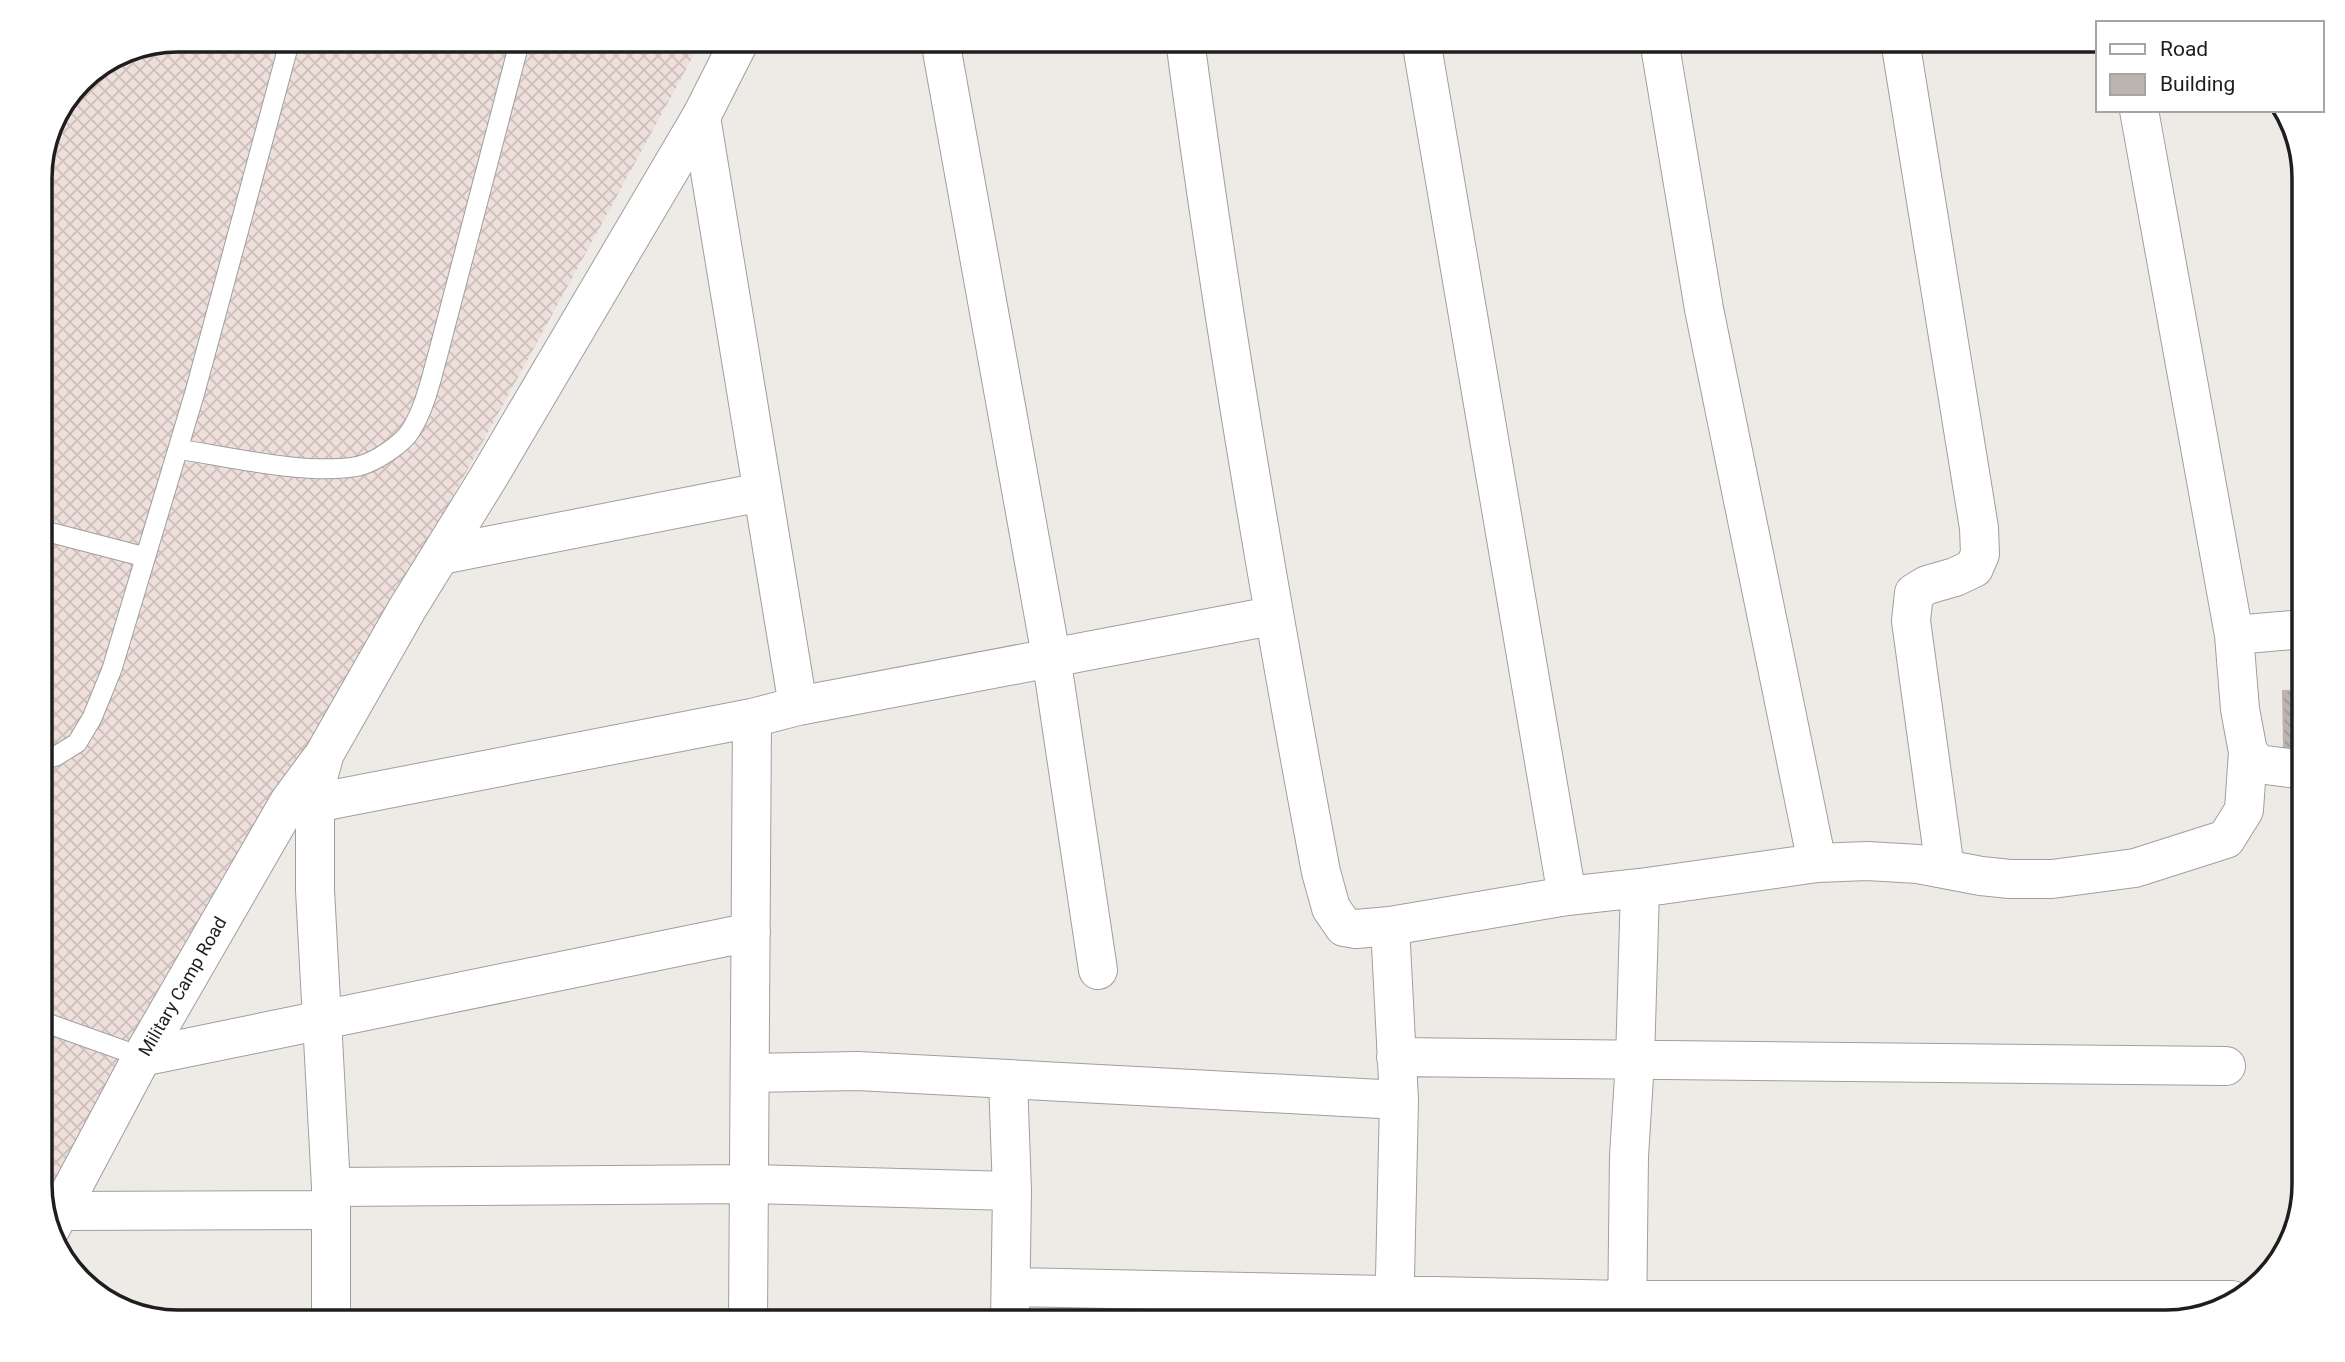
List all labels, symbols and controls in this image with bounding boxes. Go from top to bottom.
legend [2096,21,2324,112]
text: Road [2160,37,2208,61]
text: Building [2160,72,2235,96]
street label: Military Camp Road [134,913,230,1060]

